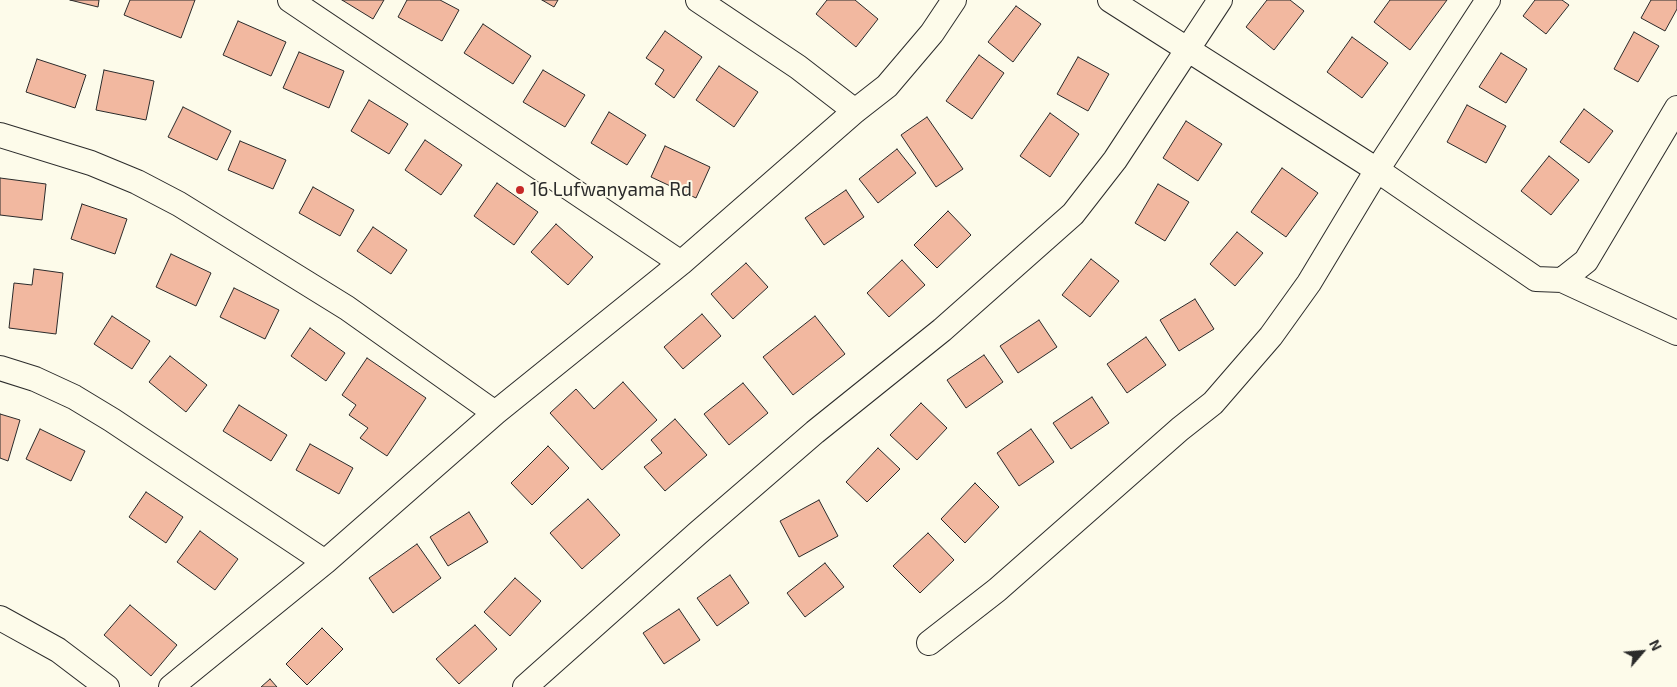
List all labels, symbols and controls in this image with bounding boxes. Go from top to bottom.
place label: 16 Lufwanyama Rd [530,179,692,201]
marker: 16 Lufwanyama Rd [514,184,526,196]
north arrow [1617,627,1667,677]
text: N [1646,637,1666,653]

